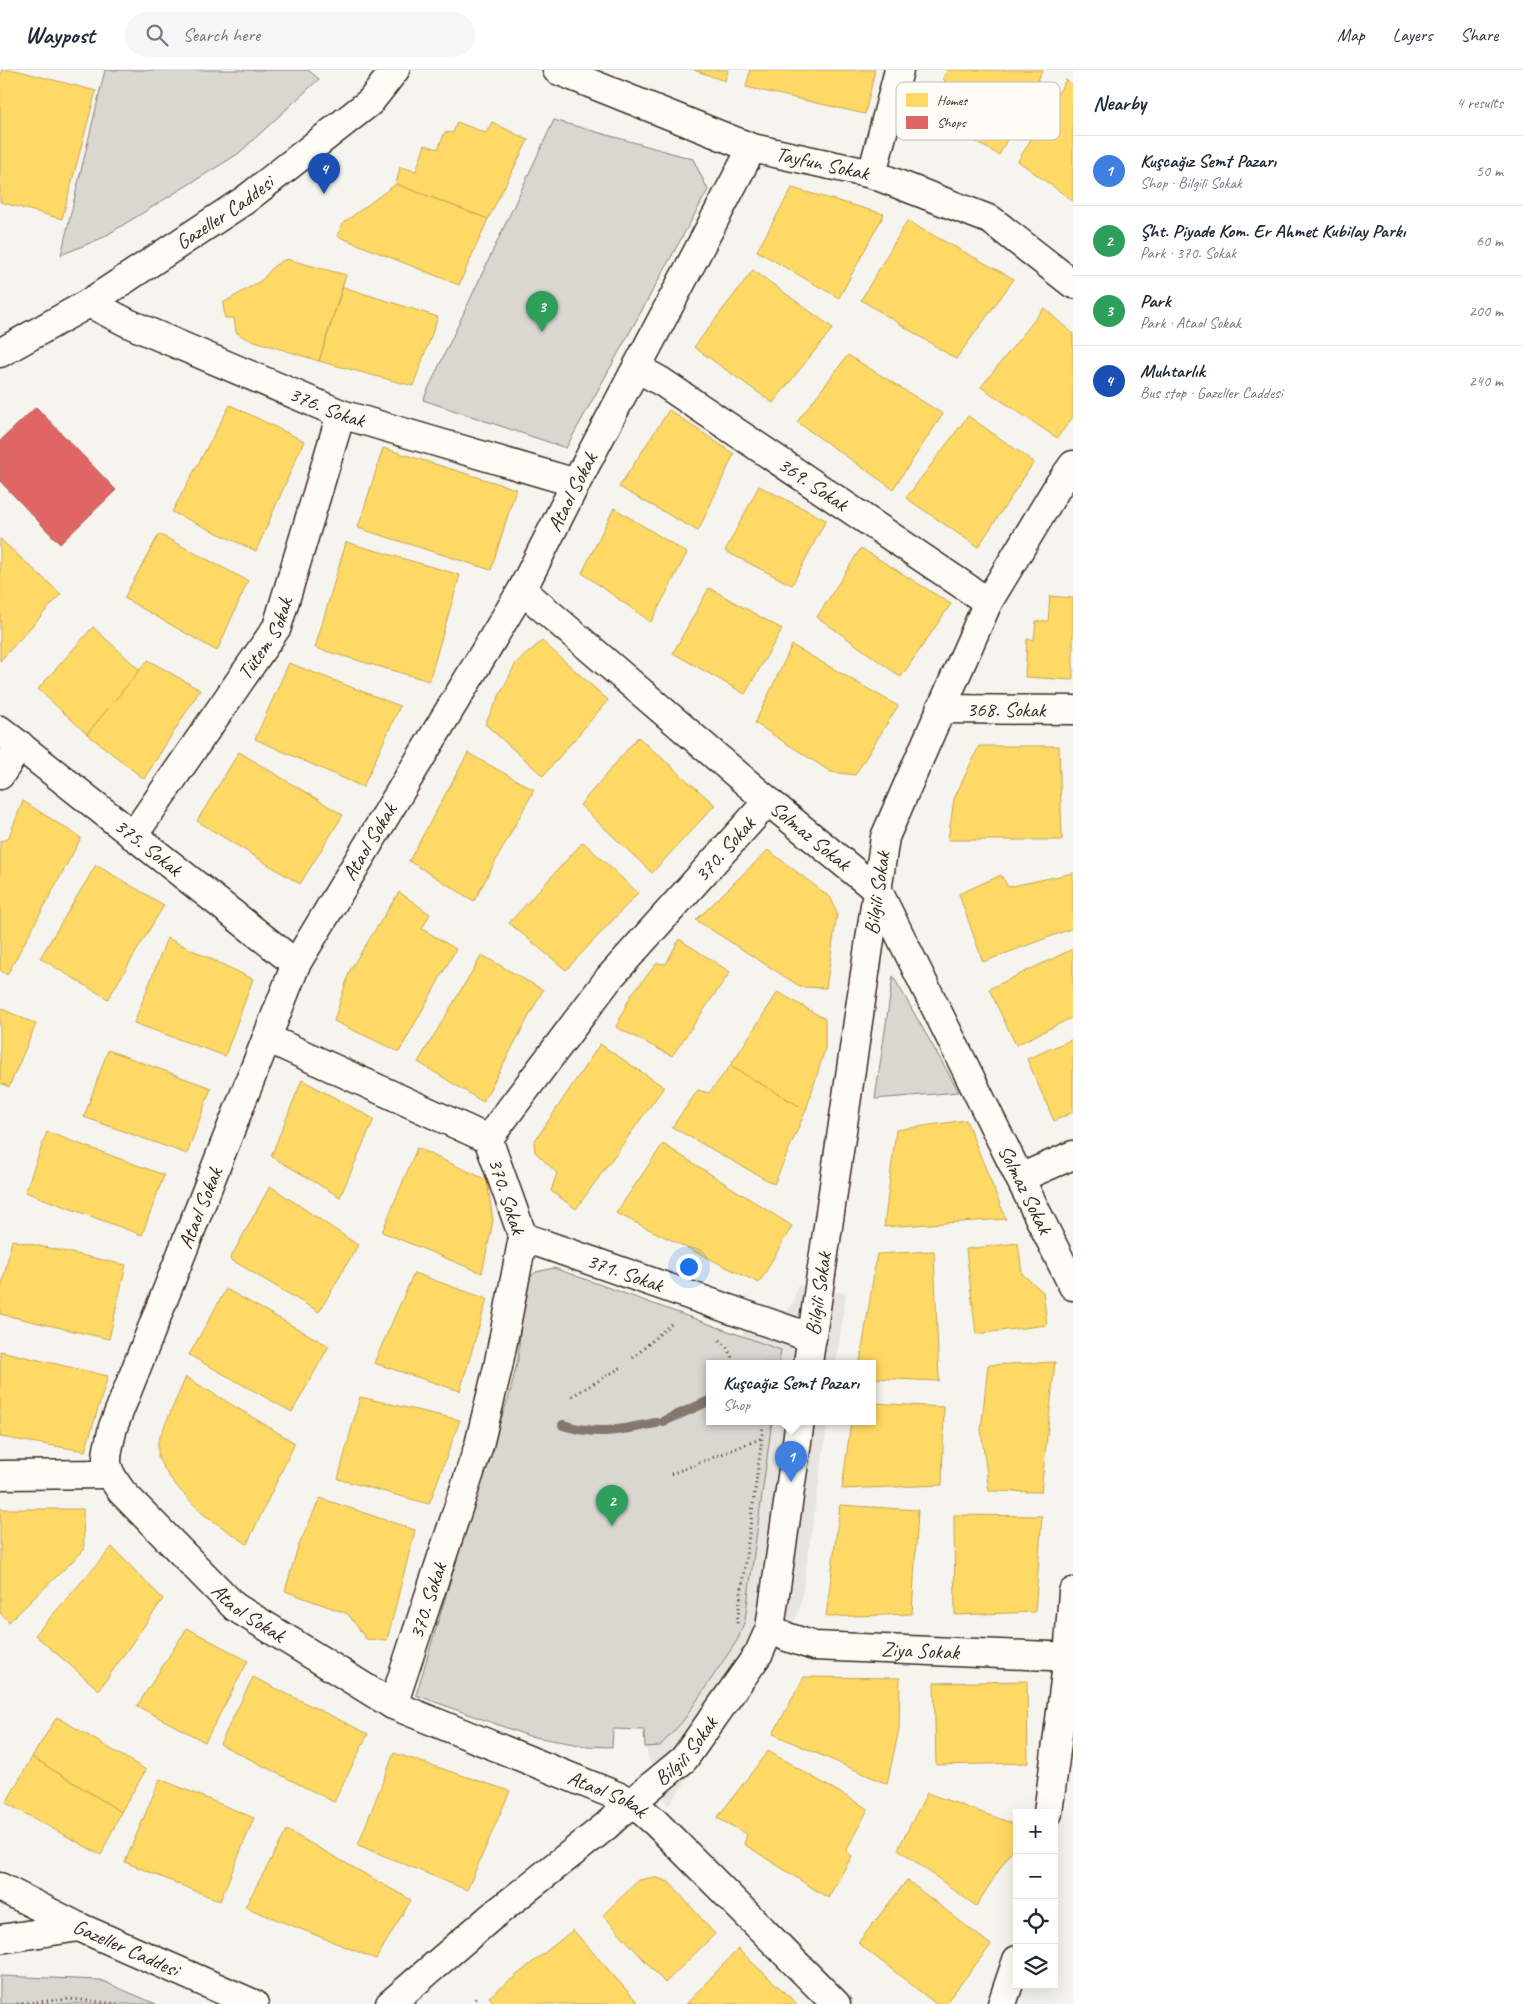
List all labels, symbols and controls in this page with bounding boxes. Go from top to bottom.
search box [125,12,475,57]
text: Waypost [25,20,95,50]
icon: search [143,21,171,49]
text: Search here [183,23,260,47]
text: Map [1337,24,1365,46]
text: Layers [1393,24,1432,46]
text: Share [1460,24,1498,46]
legend [896,82,1060,140]
text: Nearby [1093,90,1146,116]
text: Homes [937,92,968,109]
text: 4 results [1456,93,1503,113]
text: Shops [937,114,967,131]
street label: Tayfun Sokak [774,141,872,186]
text: Kuşcağız Semt Pazarı [1140,149,1276,173]
pin: 4 [308,153,340,194]
text: 1 [1105,161,1113,181]
text: 50 m [1476,161,1503,181]
street label: Gazeller Caddesi [171,168,281,255]
text: Shop · Bilgili Sokak [1140,173,1242,193]
text: Şht. Piyade Kom. Er Ahmet Kubilay Parkı [1140,219,1405,243]
text: 2 [1105,231,1113,251]
text: 60 m [1476,231,1503,251]
text: Park · 370. Sokak [1140,243,1236,263]
text: Park [1140,289,1171,313]
pin: 3 [526,291,558,332]
text: 3 [1105,301,1113,321]
text: 200 m [1469,301,1503,321]
text: Park · Ataol Sokak [1140,313,1241,333]
text: Muhtarlık [1140,359,1205,383]
text: 4 [1105,371,1113,391]
text: 240 m [1469,371,1503,391]
street label: 376. Sokak [285,381,369,434]
text: Bus stop · Gazeller Caddesi [1140,383,1283,403]
street label: Ataol Sokak [541,446,604,536]
street label: 369. Sokak [773,451,854,518]
street label: Tütem Sokak [232,593,299,685]
street label: 368. Sokak [966,696,1047,723]
street label: Solmaz Sokak [765,795,857,877]
street label: Ataol Sokak [336,797,403,885]
street label: 370. Sokak [689,810,762,887]
street label: 375. Sokak [109,813,188,883]
street label: Bilgili Sokak [858,848,896,936]
street label: Solmaz Sokak [992,1141,1059,1239]
street label: 370. Sokak [482,1155,532,1239]
street label: Ataol Sokak [172,1162,229,1252]
street label: 371. Sokak [583,1247,668,1298]
street label: Bilgili Sokak [799,1249,837,1337]
your location [676,1254,702,1280]
popup [706,1360,876,1425]
text: Kuşcağız Semt Pazarı [723,1371,859,1395]
text: Shop [723,1395,750,1415]
pin: 1 [775,1441,807,1482]
pin: 2 [596,1485,628,1526]
street label: 370. Sokak [403,1558,453,1642]
street label: Ataol Sokak [206,1578,292,1649]
street label: Ziya Sokak [881,1636,961,1665]
street label: Bilgili Sokak [649,1710,724,1791]
street label: Ataol Sokak [564,1764,655,1824]
map controls [1013,1809,1058,1989]
button: + [1013,1809,1058,1854]
button: − [1013,1854,1058,1899]
button: locate [1013,1899,1058,1944]
street label: Gazeller Caddesi [69,1913,186,1984]
button: layers [1013,1944,1058,1989]

